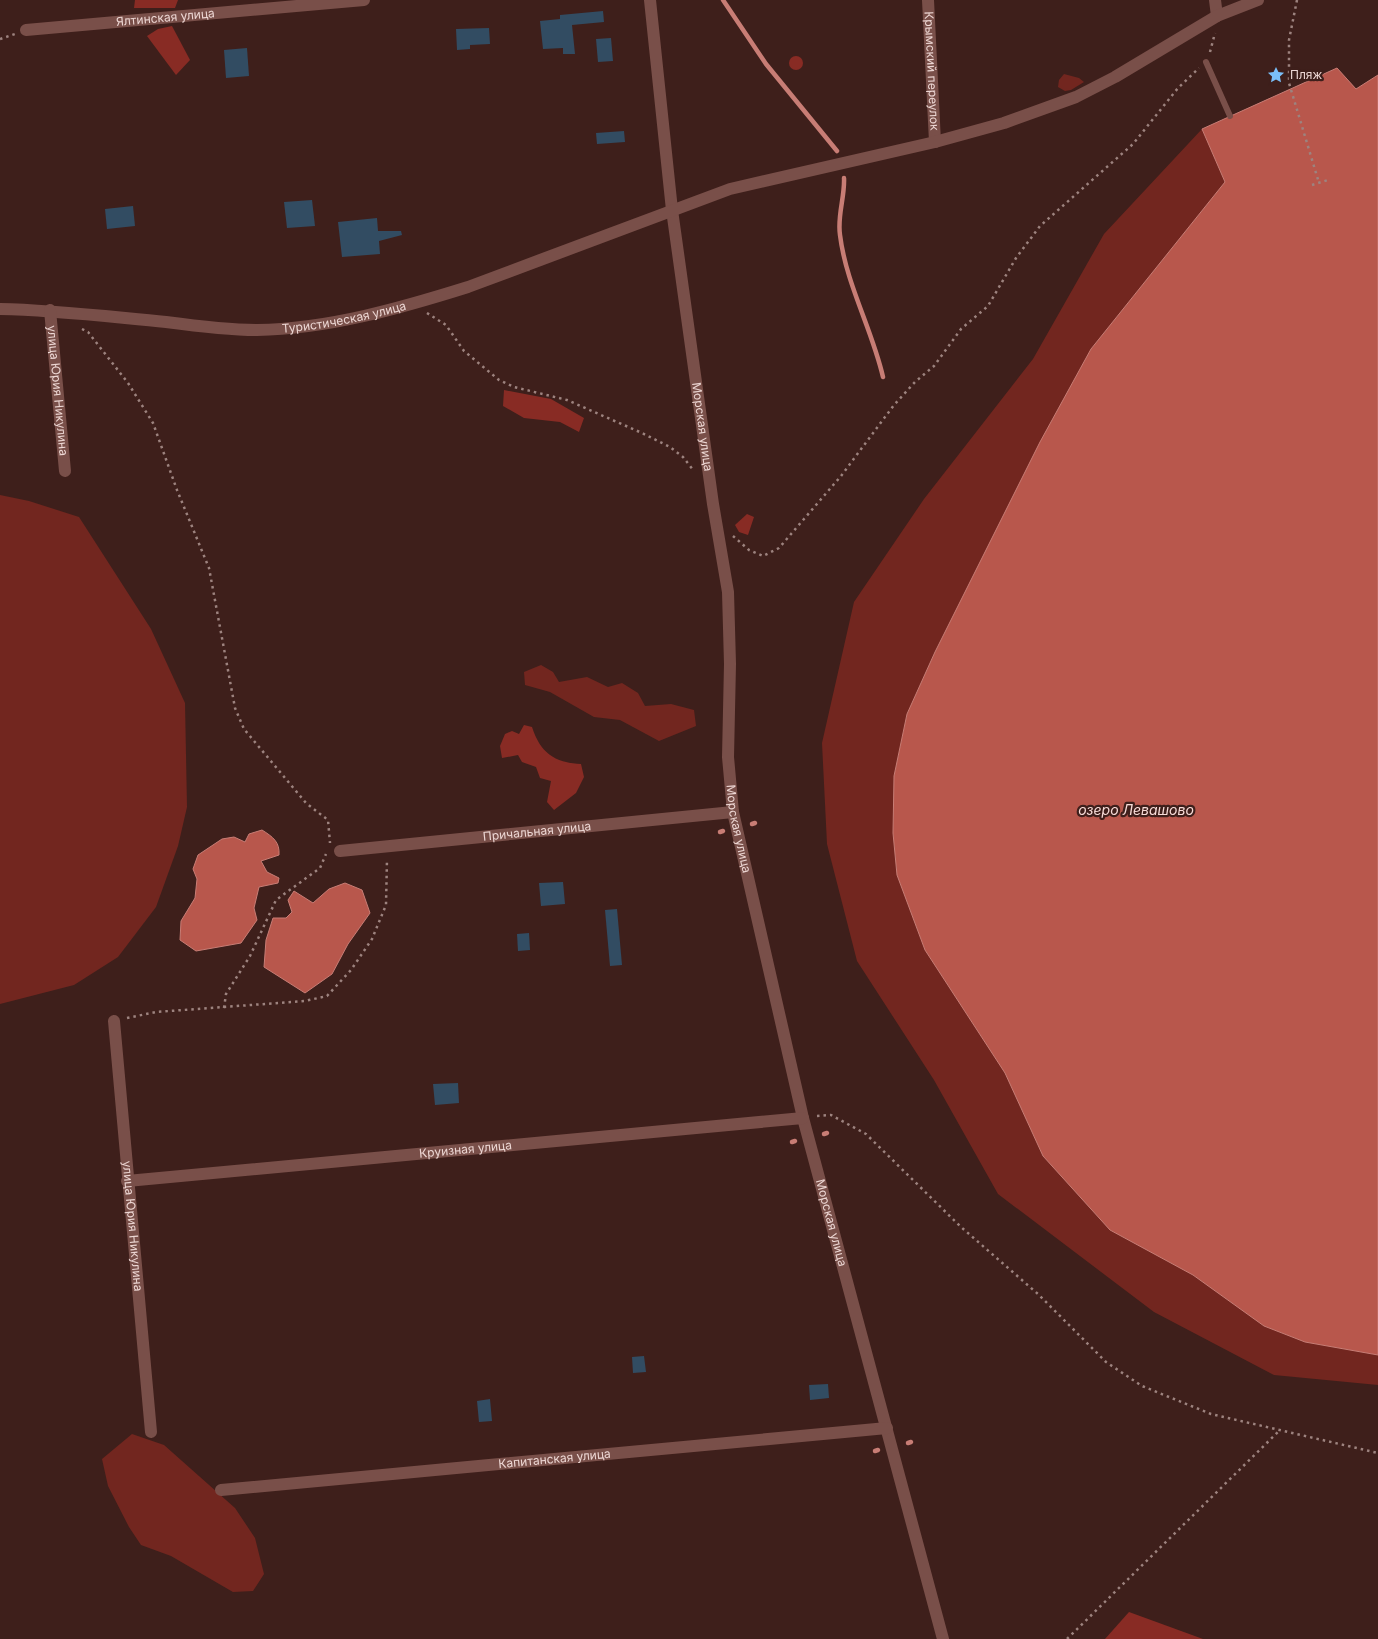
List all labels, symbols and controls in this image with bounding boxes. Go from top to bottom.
street label: Ялтинская улица [115,5,215,29]
street label: Крымский переулок [922,11,942,131]
place icon: Пляж [1266,65,1286,85]
place label: Пляж [1290,67,1322,82]
street label: Туристическая улица [281,298,408,336]
street label: улица Юрия Никулина [44,325,72,456]
street label: Морская улица [689,381,716,472]
street label: Морская улица [724,784,755,874]
water label: озеро Левашово [1078,801,1194,818]
street label: Причальная улица [482,818,592,844]
street label: Круизная улица [418,1137,512,1161]
street label: улица Юрия Никулина [120,1160,146,1292]
street label: Морская улица [813,1177,851,1268]
street label: Капитанская улица [498,1446,611,1471]

